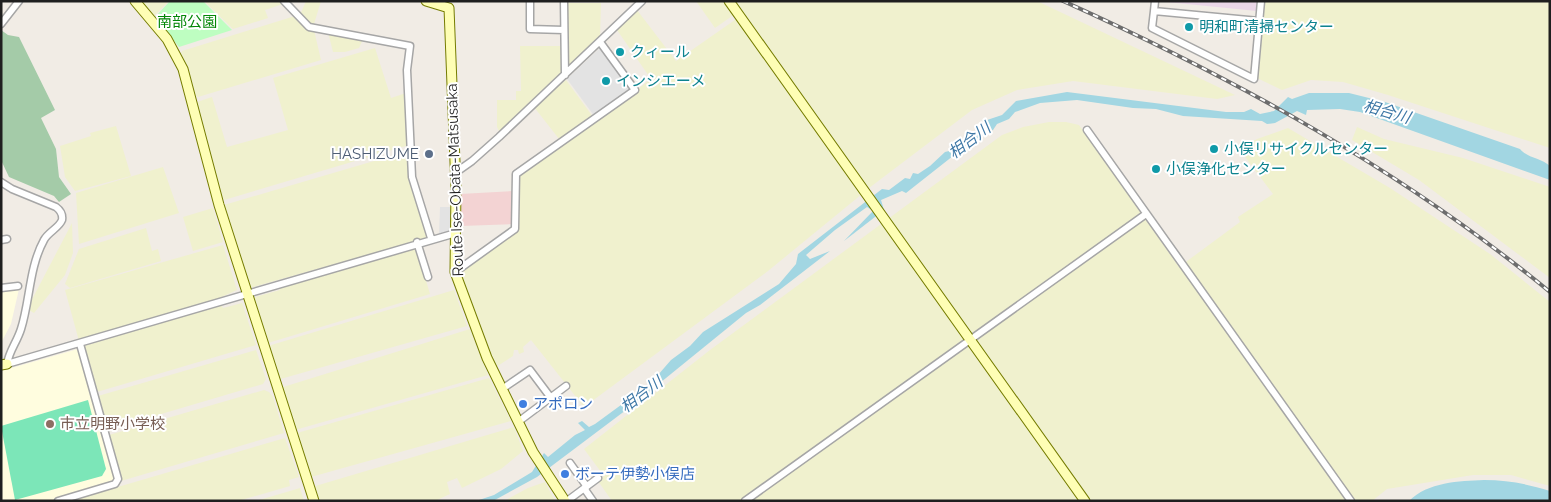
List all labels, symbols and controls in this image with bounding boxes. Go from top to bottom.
park label: 南部公園 [157,13,217,31]
place label: 明和町清掃センター [1199,18,1334,36]
marker: 明和町清掃センター [1183,21,1195,33]
place label: クィール [630,43,690,61]
marker: クィール [614,46,626,58]
place label: インシエーメ [616,72,705,90]
marker: インシエーメ [600,75,612,87]
street label: Route Ise-Obata-Matsusaka [443,83,467,277]
water label: 相合川 [1361,96,1414,128]
water label: 相合川 [944,117,996,162]
place label: 小俣リサイクルセンター [1224,140,1388,158]
marker: 小俣リサイクルセンター [1208,143,1220,155]
place label: HASHIZUME [331,145,419,163]
marker: HASHIZUME [423,148,435,160]
place label: 小俣浄化センター [1166,160,1286,178]
marker: 小俣浄化センター [1150,163,1162,175]
water label: 相合川 [616,371,668,416]
place label: アポロン [533,395,593,413]
marker: アポロン [517,398,529,410]
place label: 市立明野小学校 [60,415,165,433]
marker: 市立明野小学校 [44,418,56,430]
place label: ボーテ伊勢小俣店 [575,465,695,483]
marker: ボーテ伊勢小俣店 [559,468,571,480]

